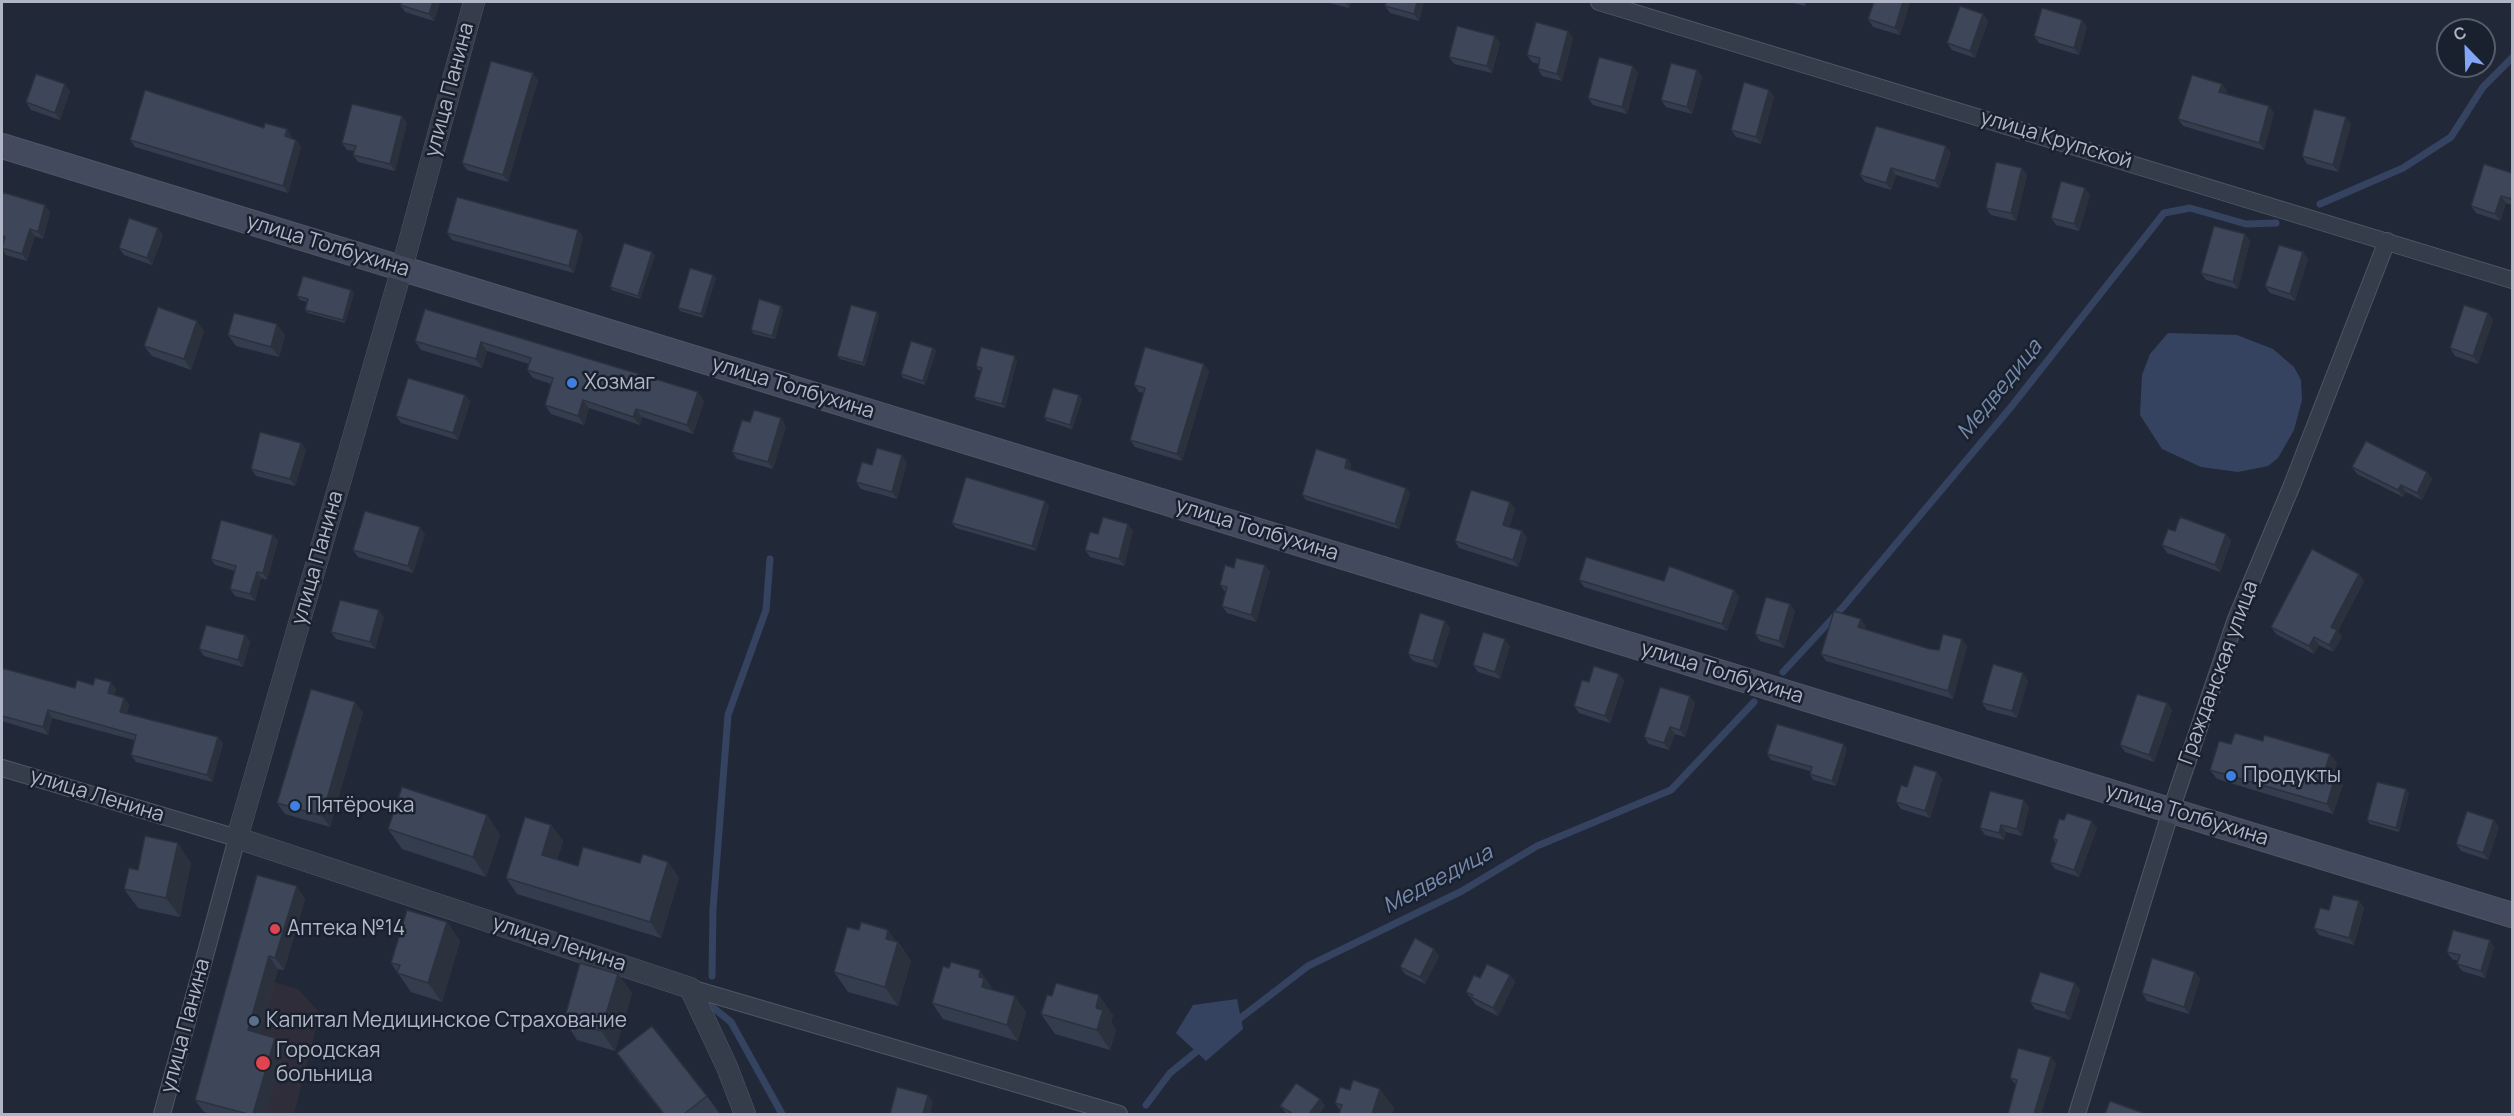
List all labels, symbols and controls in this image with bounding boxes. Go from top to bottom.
north arrow [2436,18,2496,78]
street label: улица Панина [420,20,480,160]
text: С [2450,21,2469,46]
street label: улица Крупской [1977,105,2135,175]
street label: улица Толбухина [244,209,412,283]
water label: Медведица [1952,335,2048,445]
street label: улица Толбухина [709,351,877,425]
place label: Хозмаг [584,370,655,396]
marker: Хозмаг [565,376,579,390]
street label: улица Панина [287,488,349,628]
street label: улица Толбухина [1173,493,1341,567]
street label: Гражданская улица [2174,578,2264,768]
street label: улица Толбухина [1638,636,1806,710]
place label: Продукты [2243,763,2341,789]
street label: улица Ленина [27,764,167,828]
marker: Продукты [2224,769,2238,783]
street label: улица Толбухина [2103,778,2271,852]
place label: Пятёрочка [307,793,414,819]
marker: Пятёрочка [288,799,302,813]
water label: Медведица [1379,840,1497,920]
street label: улица Ленина [489,911,629,977]
place label: Аптека №14 [287,916,405,942]
marker: Аптека №14 [268,922,282,936]
street label: улица Панина [156,956,216,1096]
place label: Капитал Медицинское Страхование [266,1008,627,1034]
marker: Капитал Медицинское Страхование [247,1014,261,1028]
place label: Городская больница [276,1038,381,1088]
marker: Городская больница [254,1054,272,1072]

